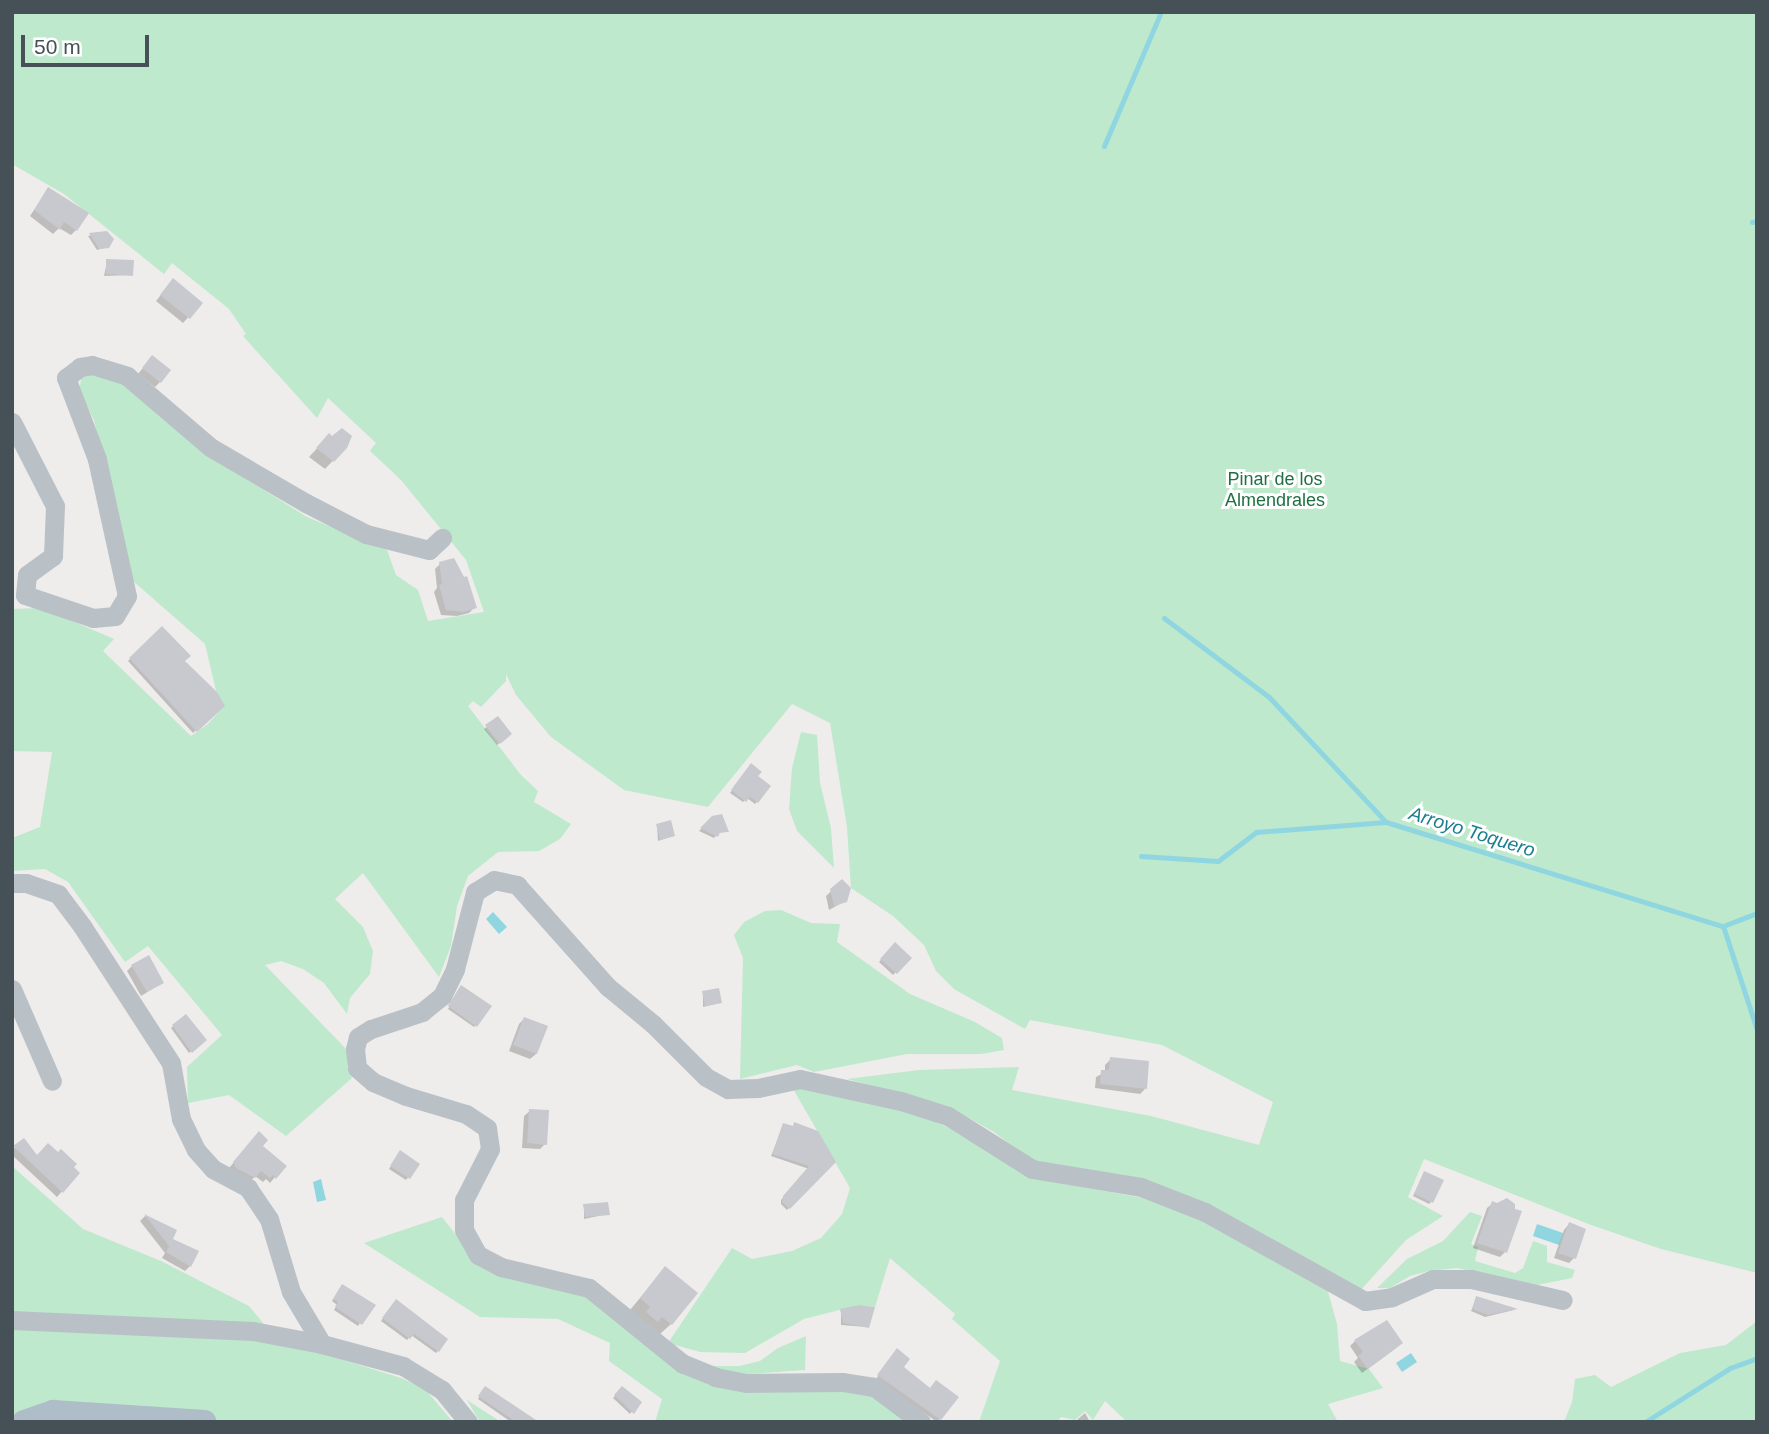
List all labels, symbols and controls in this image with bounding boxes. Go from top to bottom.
scale bar [24,21,152,65]
text: 50 m [34,35,81,58]
park label: Pinar de los Almendrales [1225,469,1325,512]
water label: Arroyo Toquero [1406,802,1538,862]

